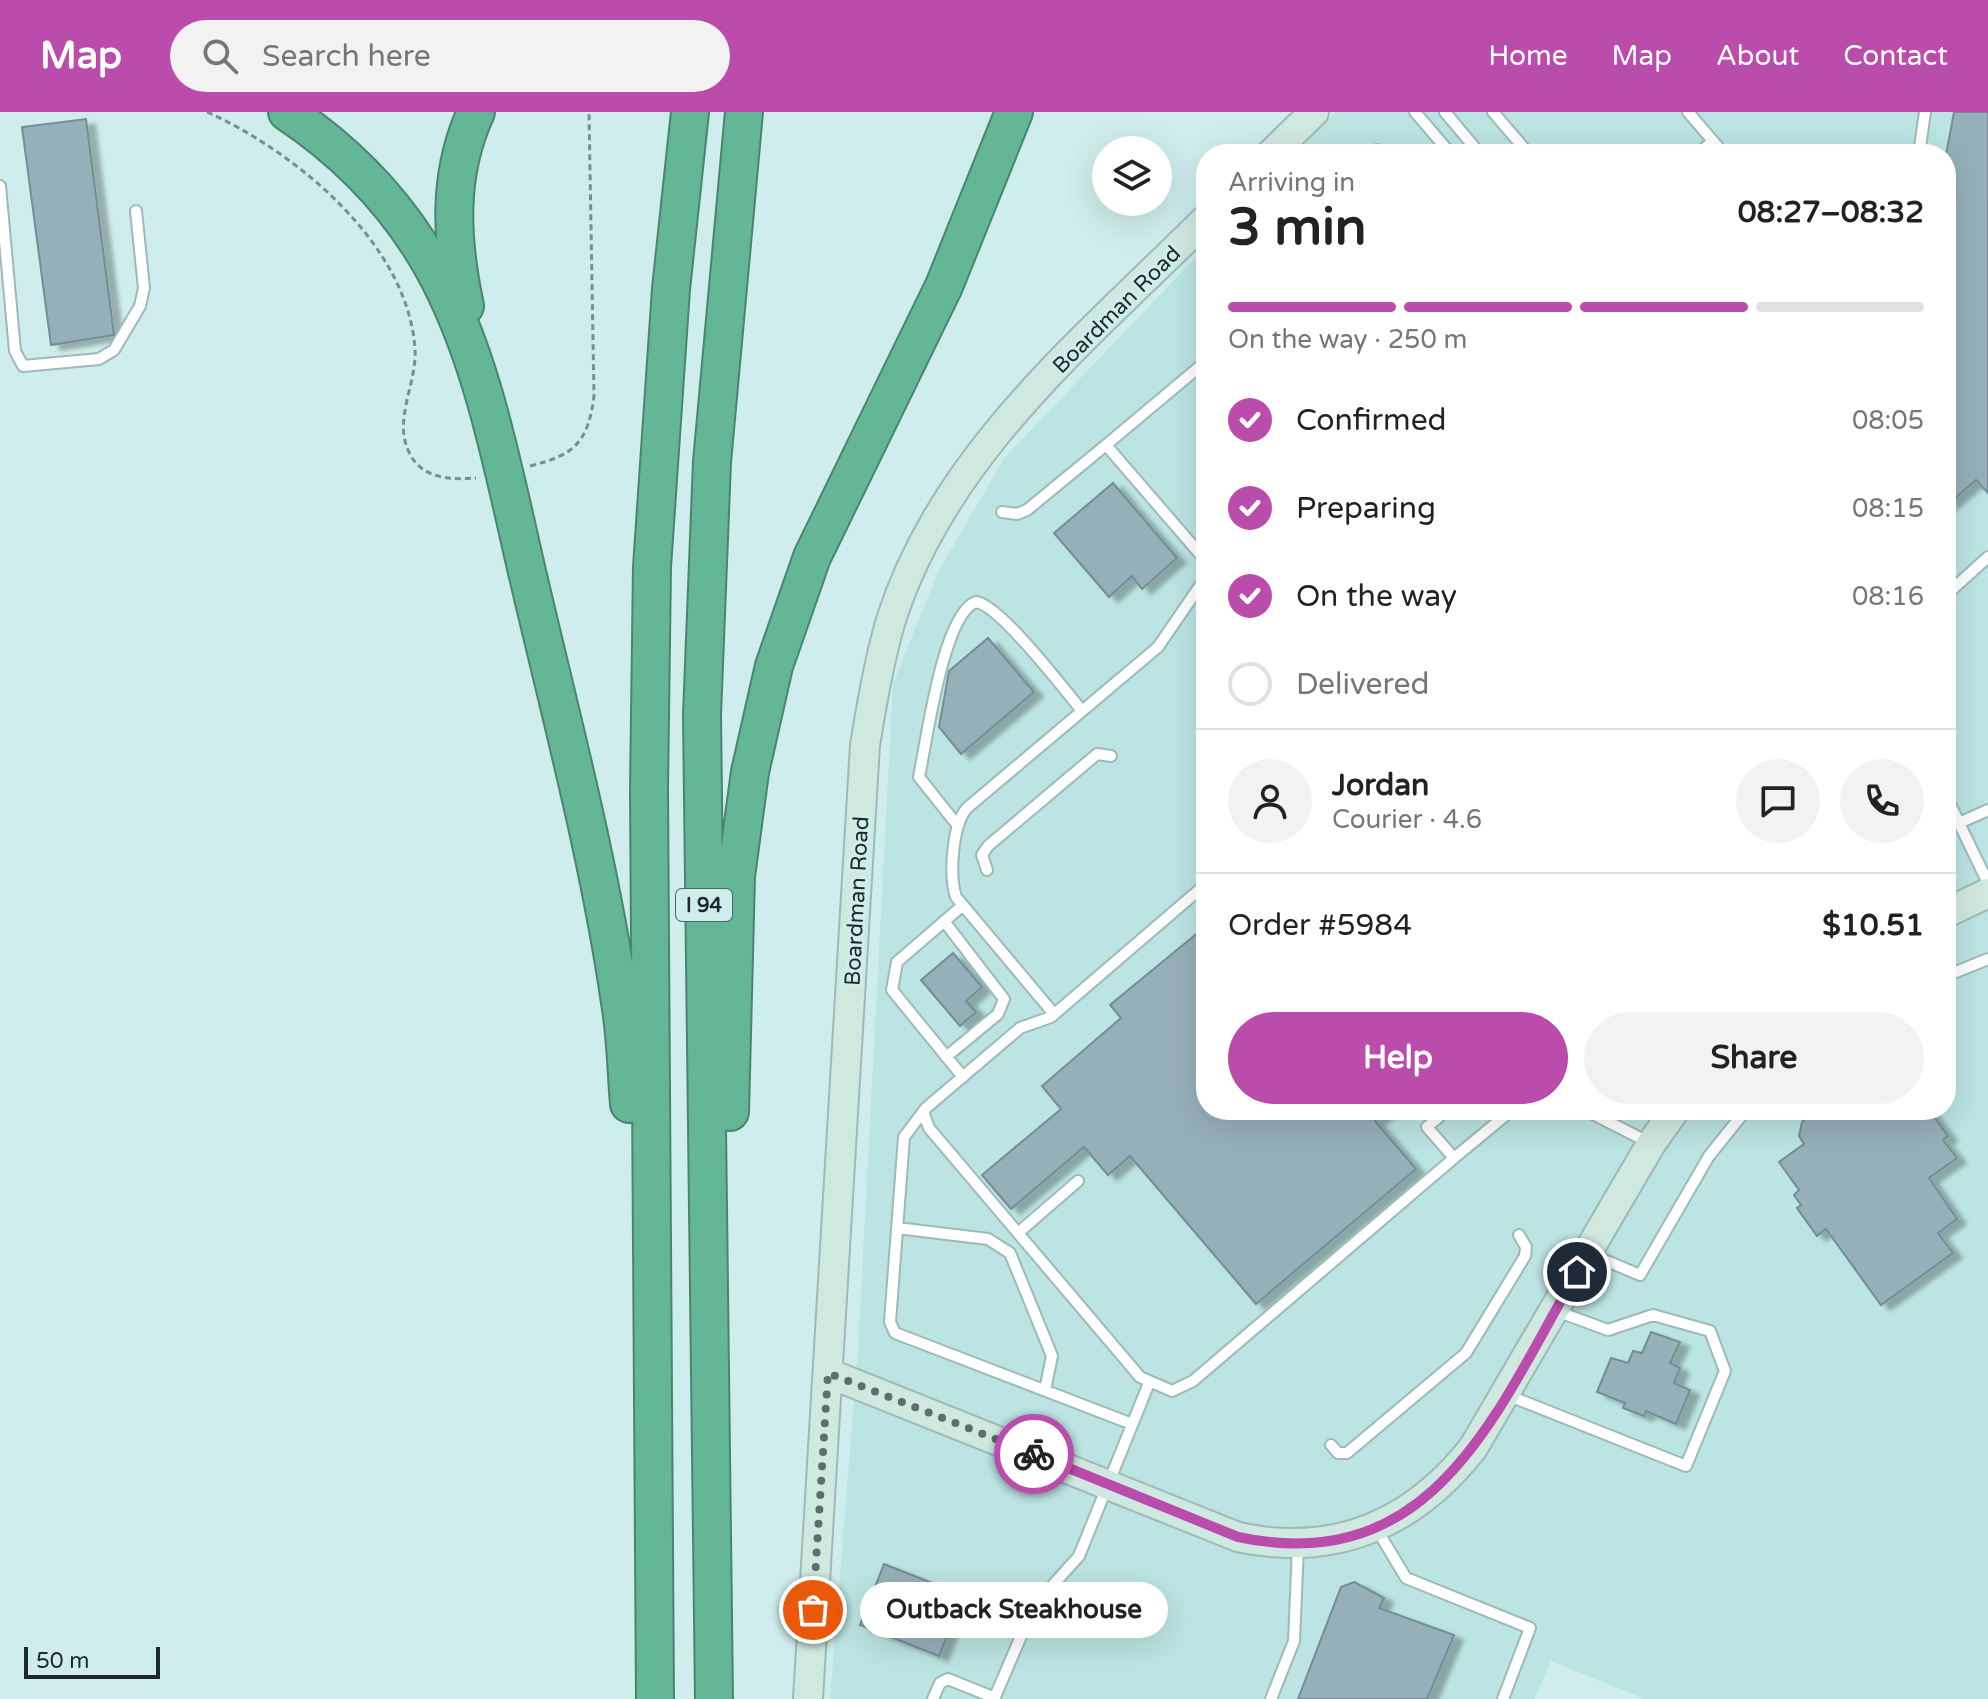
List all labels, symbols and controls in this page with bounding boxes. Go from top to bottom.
search box [170,20,730,92]
text: Map [40,33,122,79]
icon: search [198,34,242,78]
text: Search here [262,38,431,75]
text: Home [1488,39,1568,73]
text: Map [1612,39,1672,73]
text: About [1716,39,1799,73]
text: Contact [1843,39,1948,73]
map controls [1092,136,1172,216]
button: layers [1092,136,1172,216]
text: Arriving in [1228,167,1355,198]
text: 08:27–08:32 [1738,194,1924,231]
text: 3 min [1228,196,1367,259]
street label: Boardman Road [1047,240,1186,379]
text: On the way · 250 m [1228,324,1467,355]
icon: check [1228,398,1272,442]
text: Confirmed [1296,402,1447,439]
text: 08:05 [1852,405,1924,436]
icon: check [1228,486,1272,530]
text: Preparing [1296,490,1436,527]
text: 08:15 [1852,493,1924,524]
icon: check [1228,574,1272,618]
text: On the way [1296,578,1457,615]
text: 08:16 [1852,581,1924,612]
text: Delivered [1296,666,1430,703]
button: person [1228,759,1312,843]
button: chat [1736,759,1820,843]
button: phone [1840,759,1924,843]
text: Jordan [1332,767,1429,804]
text: Courier · 4.6 [1332,804,1482,835]
street label: Boardman Road [840,816,874,987]
road number: I 94 [676,889,732,921]
text: Order #5984 [1228,907,1412,944]
text: $10.51 [1822,907,1924,944]
button: Help [1228,1012,1568,1104]
button: Share [1584,1012,1924,1104]
pin [1543,1238,1611,1306]
icon: home [1555,1250,1599,1294]
courier [994,1414,1074,1494]
icon: bike [1012,1432,1056,1476]
pin [779,1576,847,1644]
callout: Outback Steakhouse [861,1582,1169,1638]
icon: bag [791,1588,835,1632]
text: Outback Steakhouse [886,1594,1142,1625]
scale bar [24,1643,160,1679]
text: 50 m [36,1648,90,1674]

